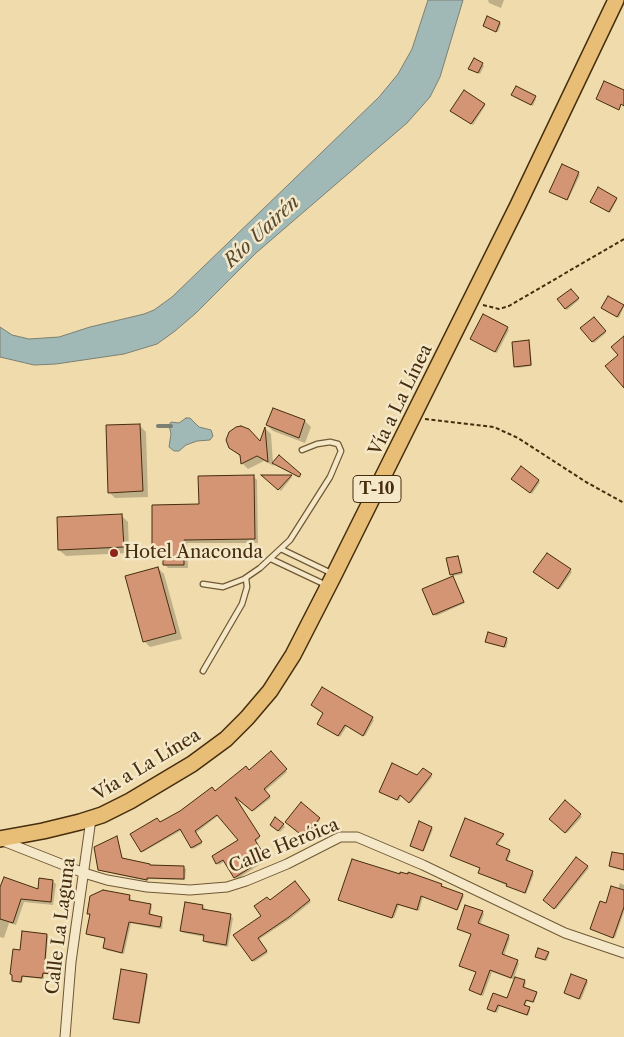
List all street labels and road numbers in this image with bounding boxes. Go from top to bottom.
street label: Vía a La Línea [365,341,437,459]
road number: T-10 [353,476,401,502]
street label: Vía a La Línea [90,725,204,805]
street label: Calle Heróica [226,814,342,878]
street label: Calle La Laguna [42,856,80,996]

